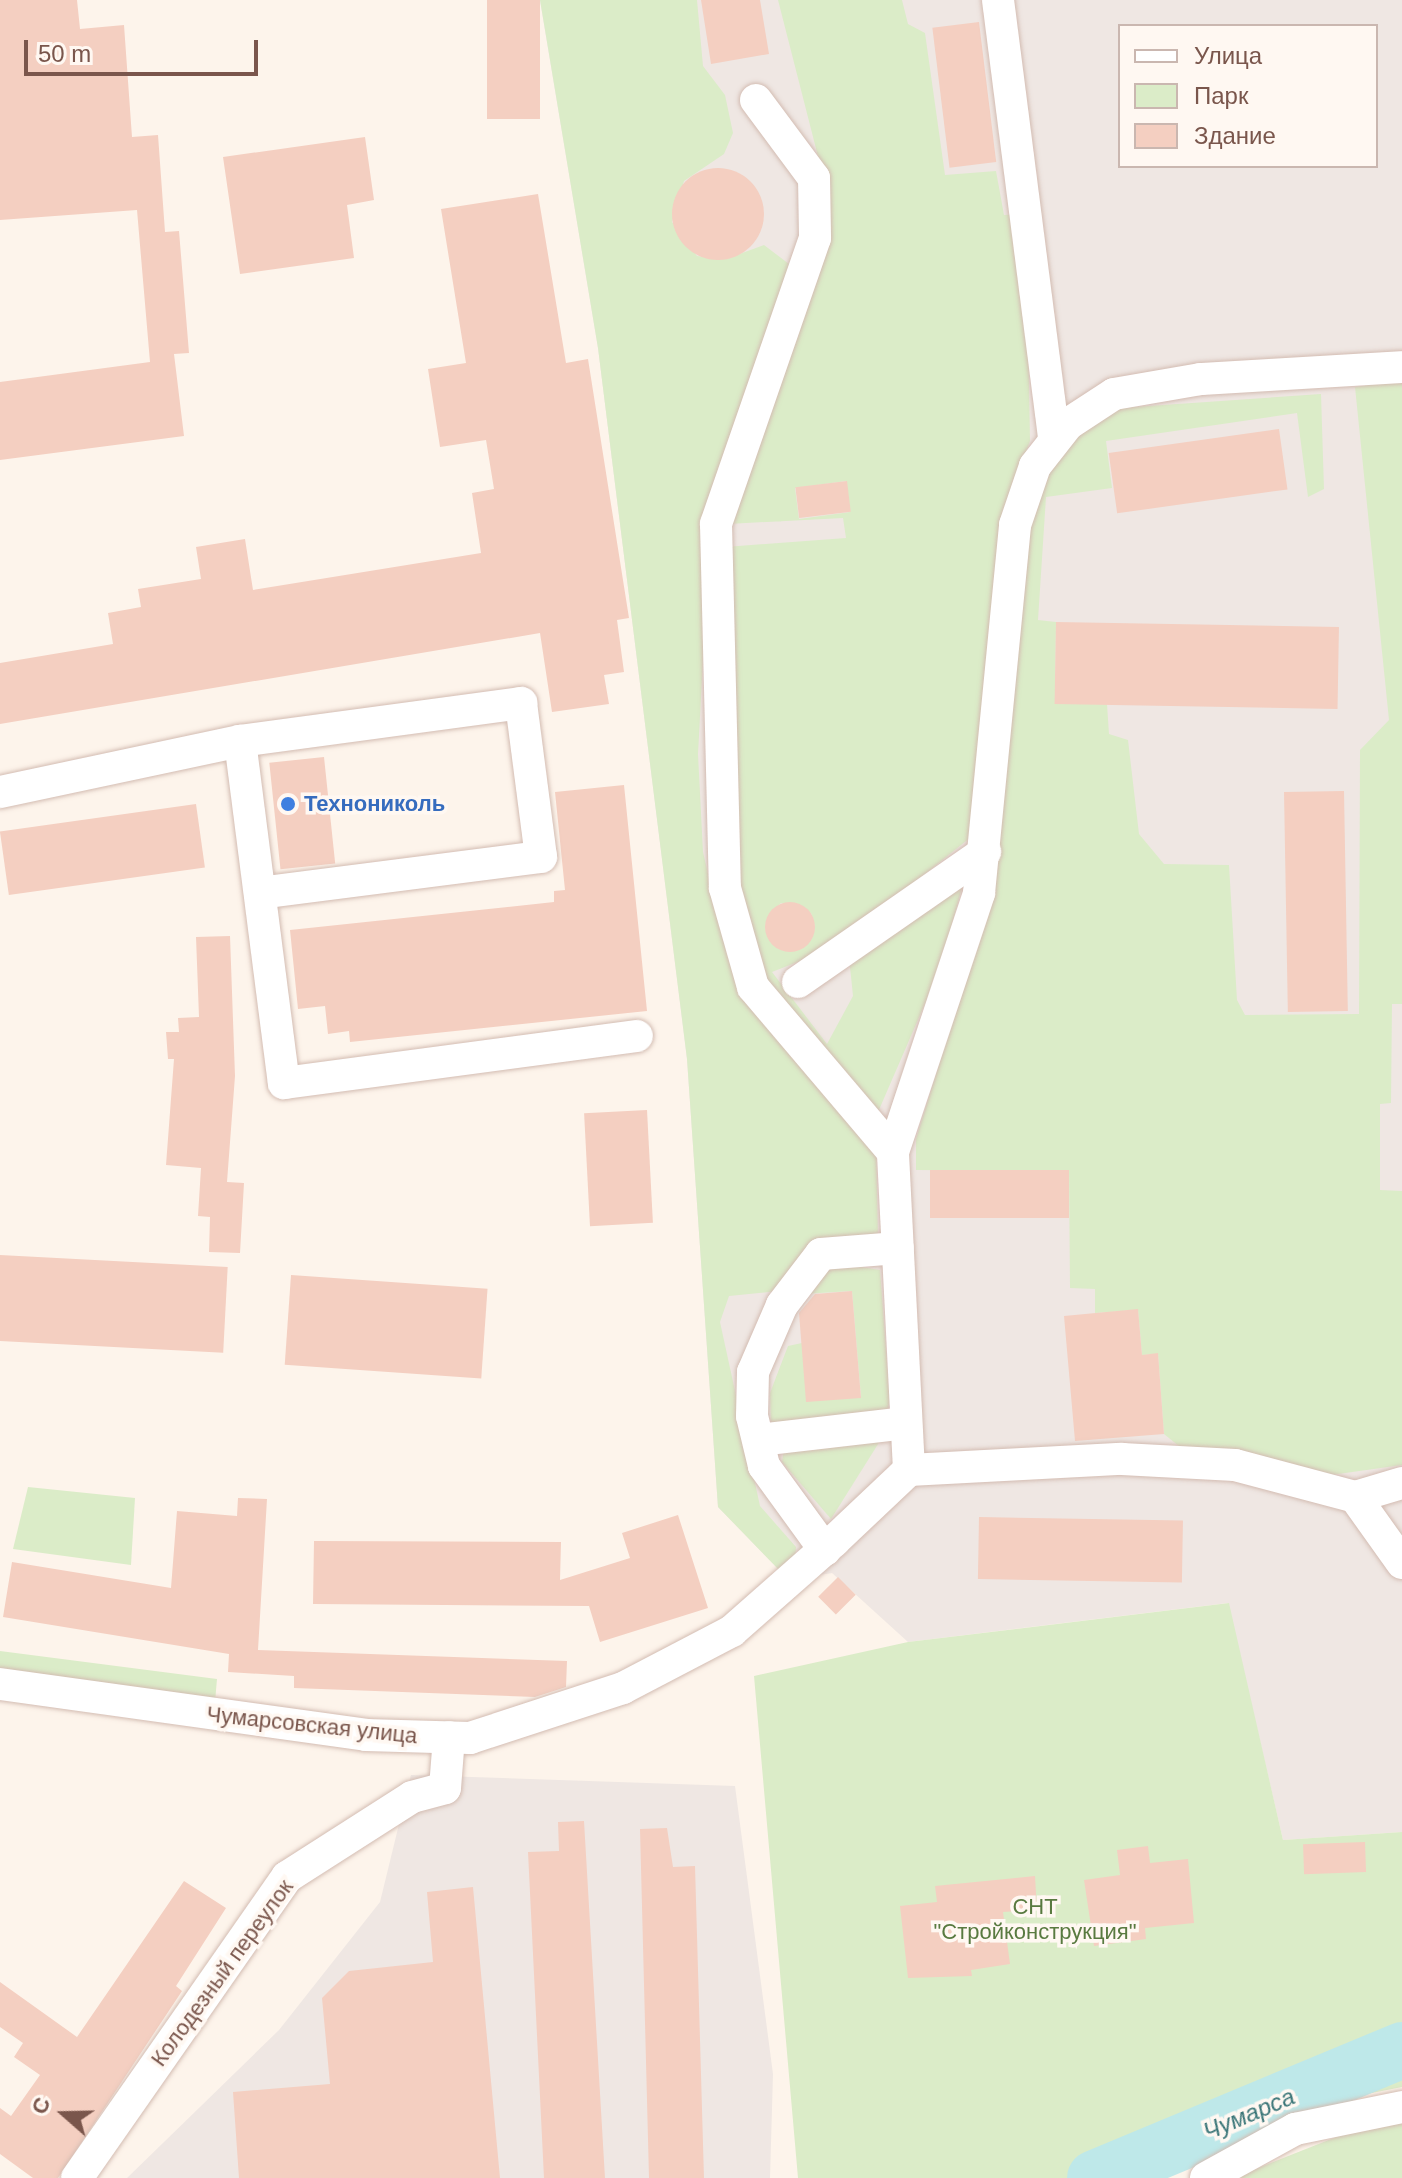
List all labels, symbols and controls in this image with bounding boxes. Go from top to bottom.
scale bar [28,24,262,74]
legend [1118,24,1378,168]
text: 50 m [38,40,91,67]
text: Улица [1194,42,1262,69]
text: Парк [1194,82,1248,109]
text: Здание [1194,122,1276,149]
place label: Технониколь [304,791,445,817]
marker: Технониколь [279,795,297,813]
street label: Чумарсовская улица [205,1701,419,1749]
street label: Колодезный переулок [145,1875,299,2071]
park label: СНТ "Стройконструкция" [933,1893,1137,1944]
north arrow [24,2074,104,2154]
water label: Чумарса [1199,2082,1299,2146]
text: С [27,2094,55,2117]

